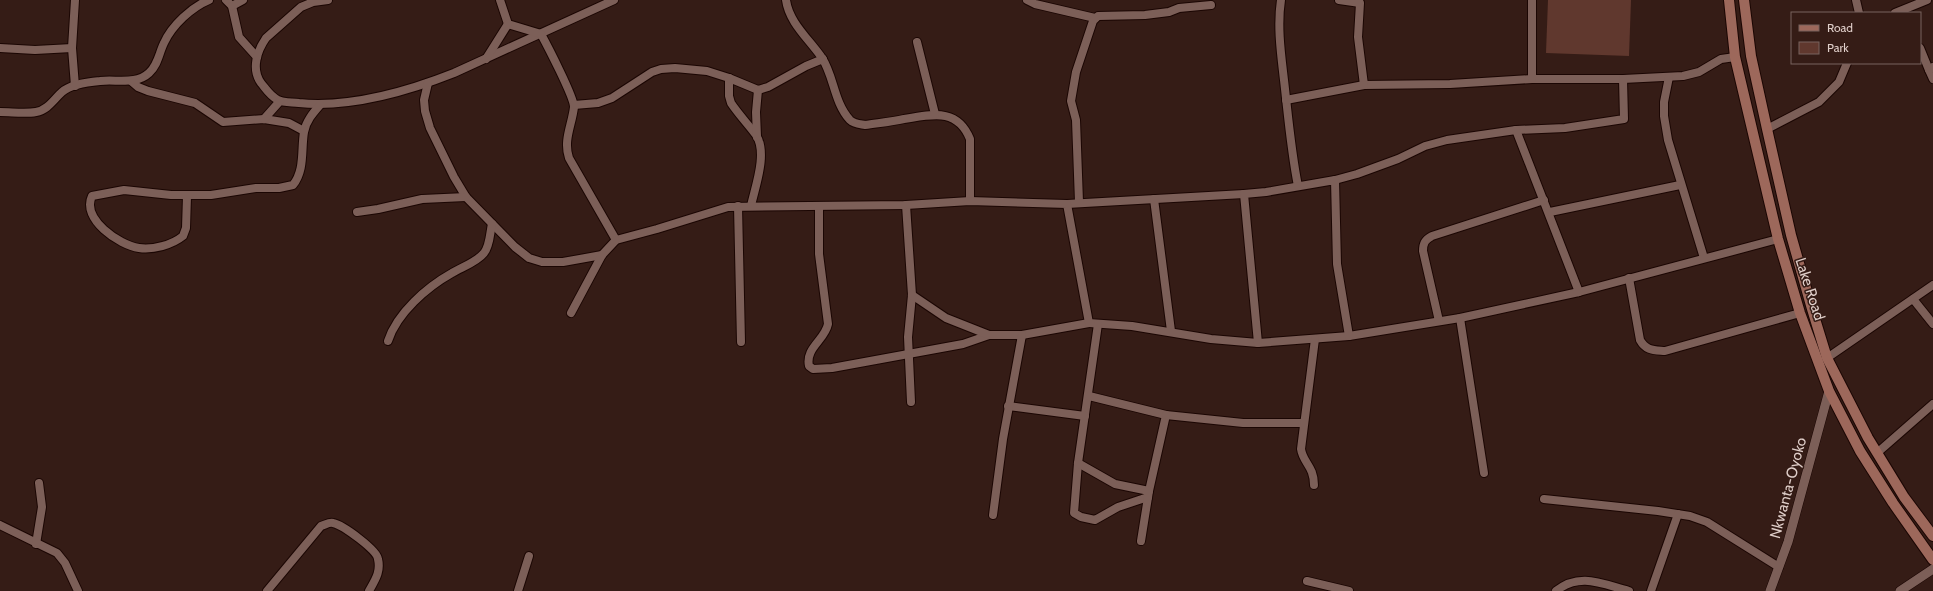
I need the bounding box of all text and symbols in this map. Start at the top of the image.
legend [1791,12,1921,64]
text: Road [1827,20,1853,35]
text: Park [1827,40,1849,55]
street label: Lake Road [1791,255,1829,323]
street label: Nkwanta-Oyoko [1766,435,1810,541]

